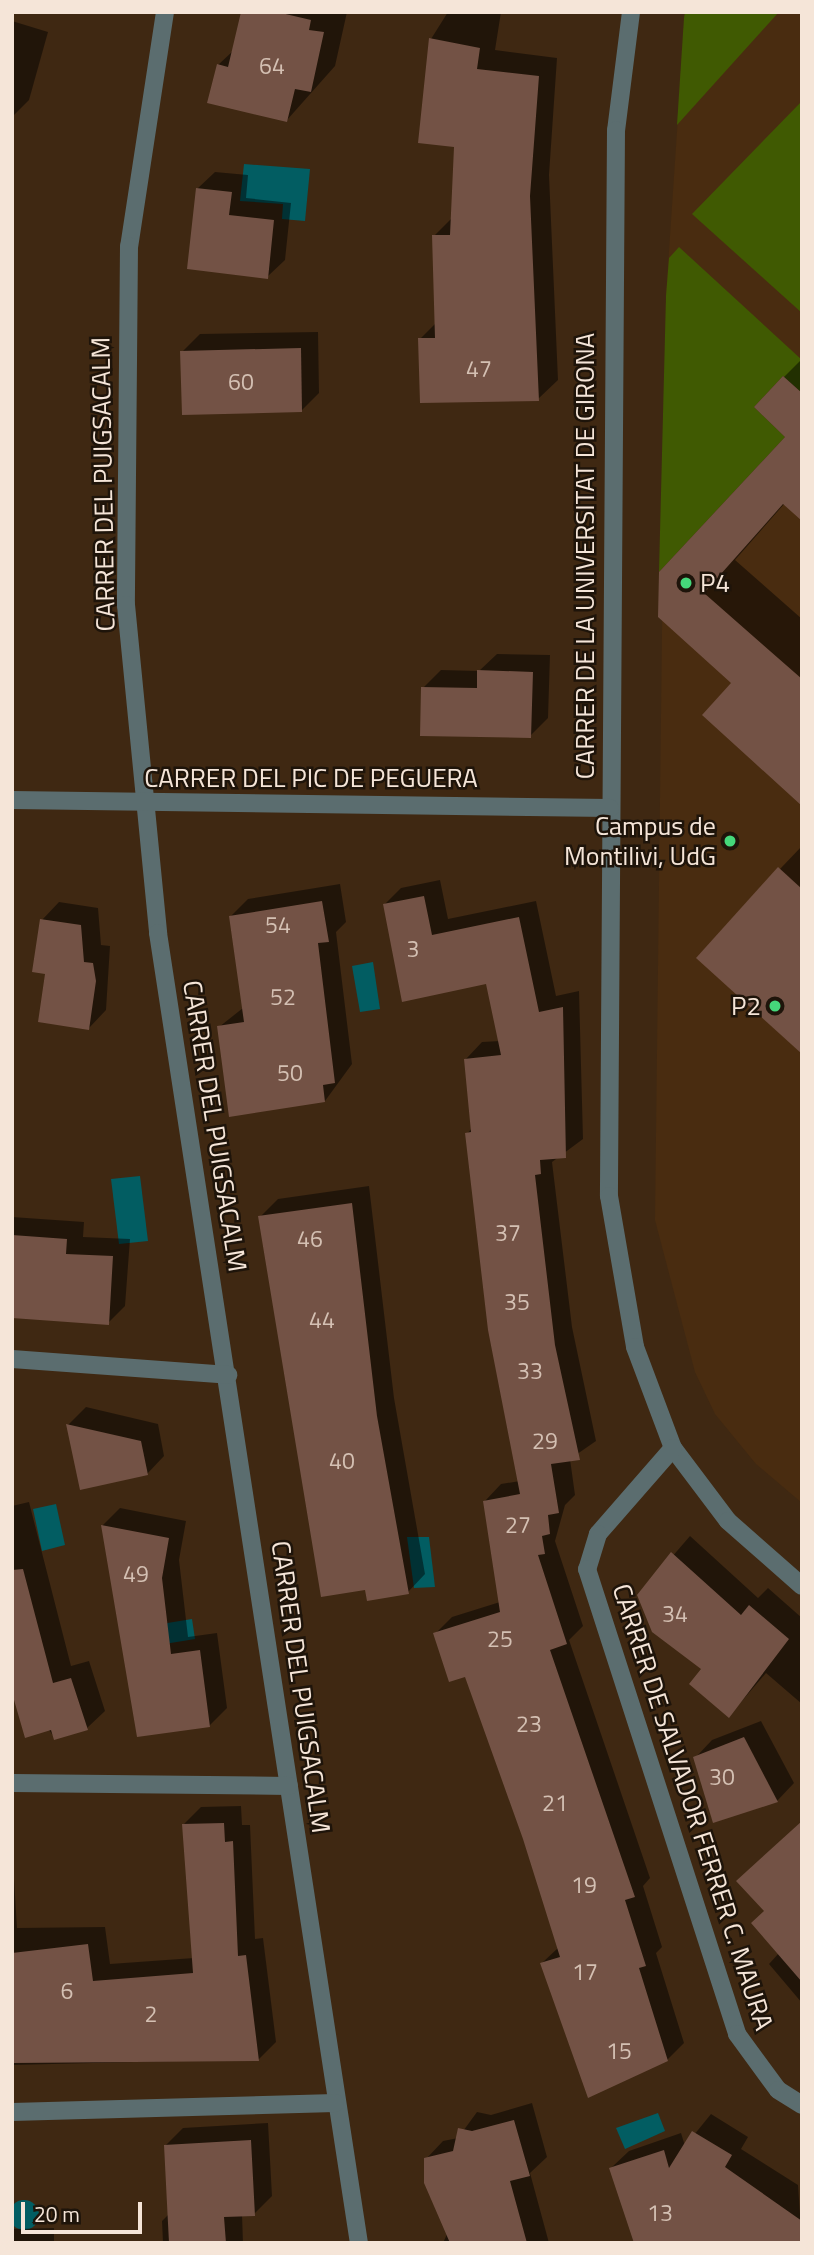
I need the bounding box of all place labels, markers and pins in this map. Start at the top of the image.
place label: P4 [700,567,730,599]
marker: P4 [678,575,694,591]
place label: Campus de Montilivi, UdG [564,810,716,872]
marker: Campus de Montilivi, UdG [722,833,738,849]
place label: P2 [731,990,761,1022]
marker: P2 [767,998,783,1014]

